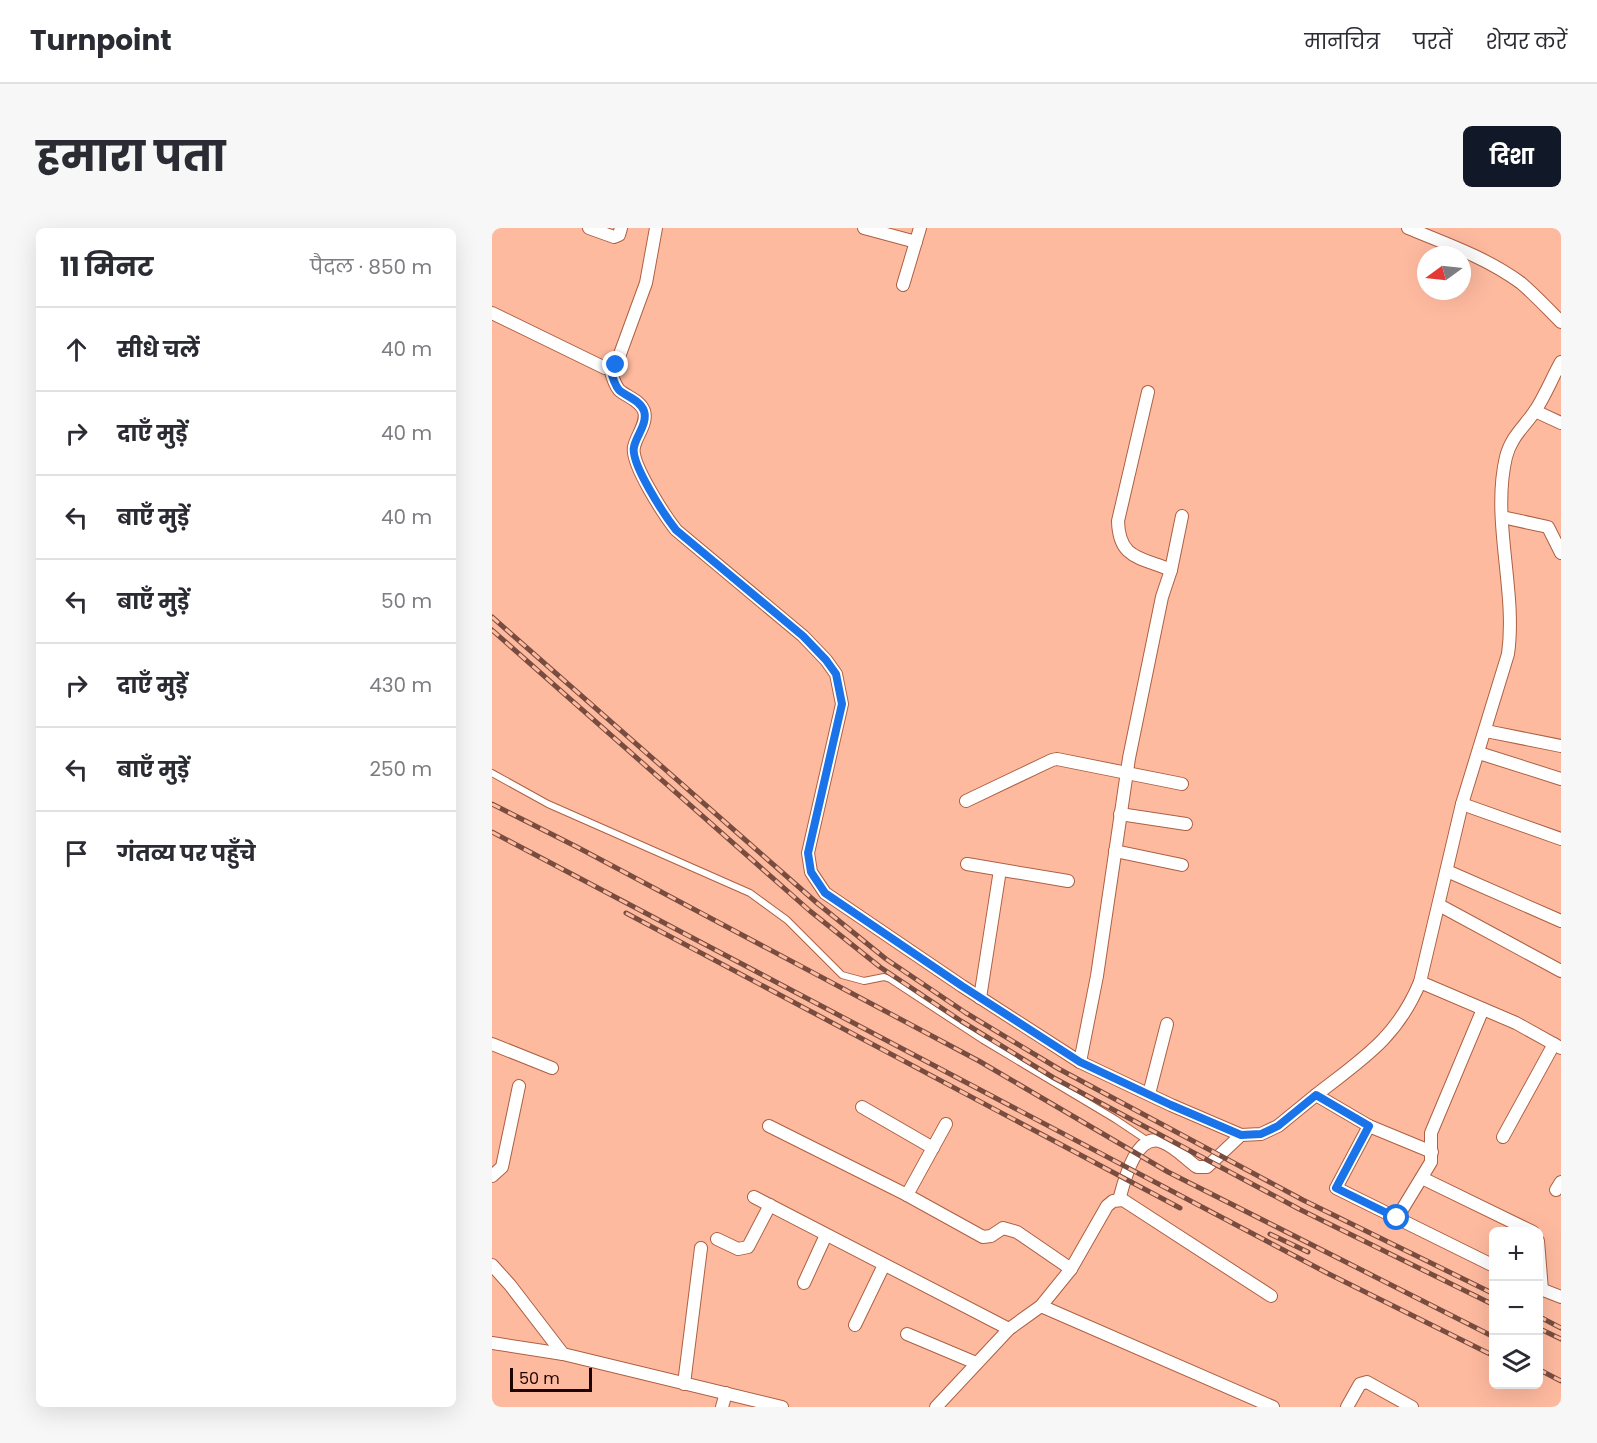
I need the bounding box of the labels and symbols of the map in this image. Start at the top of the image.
north arrow [1417,246,1471,300]
route end [602,351,628,377]
route start [1383,1204,1409,1230]
scale bar [510,1365,592,1392]

